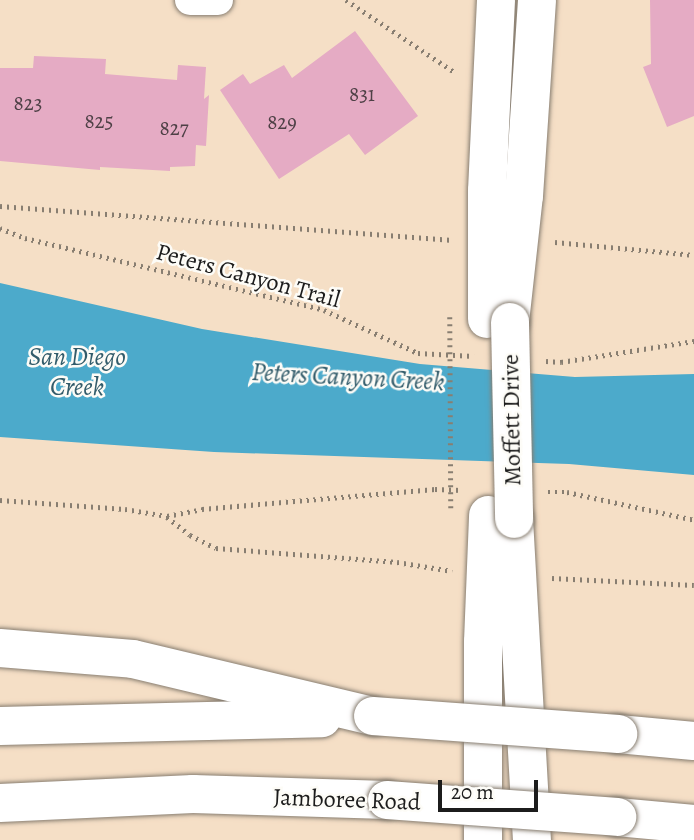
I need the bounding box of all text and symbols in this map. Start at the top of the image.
house number: 831 [349,81,375,107]
house number: 823 [14,90,42,116]
house number: 825 [84,108,114,134]
house number: 829 [267,109,297,135]
house number: 827 [160,115,188,141]
street label: Peters Canyon Trail [153,238,343,314]
water label: San Diego Creek [28,341,126,402]
street label: Moffett Drive [496,354,528,486]
water label: Peters Canyon Creek [251,356,445,398]
scale bar [442,766,542,810]
text: 20 m [451,778,494,806]
street label: Jamboree Road [273,783,421,817]

